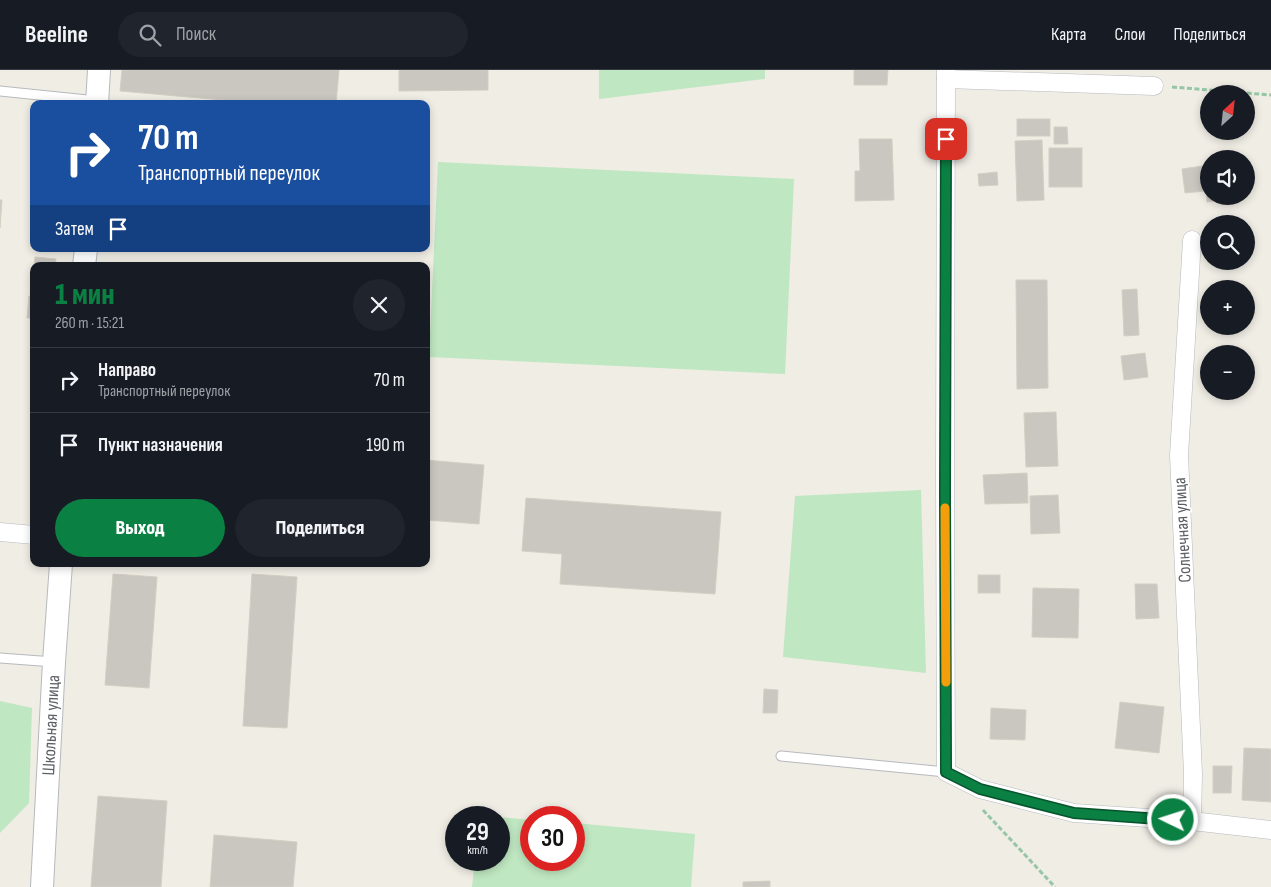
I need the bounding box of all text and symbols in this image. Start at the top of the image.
search box [118,12,468,57]
text: Beeline [25,20,88,49]
icon: search [136,21,164,49]
text: Поиск [176,23,216,46]
text: Карта [1051,24,1087,45]
text: Слои [1115,24,1146,45]
text: Поделиться [1174,24,1246,45]
north arrow [1200,85,1255,140]
map controls [1200,85,1255,400]
text: 70 m [138,117,198,160]
pin [925,118,967,160]
icon: right [55,120,120,185]
icon: arrive [932,125,960,153]
button: sound [1200,150,1255,205]
text: Транспортный переулок [138,160,320,187]
icon: arrive [104,215,132,243]
button: search [1200,215,1255,270]
text: Затем [55,218,94,241]
text: 1 мин [55,277,115,313]
button: close [353,279,405,331]
button: + [1200,280,1255,335]
text: 260 m · 15:21 [55,314,124,333]
button: − [1200,345,1255,400]
text: Направо [98,359,156,382]
icon: right [55,366,83,394]
text: 70 m [374,369,405,392]
text: Транспортный переулок [98,382,230,401]
icon: arrive [55,431,83,459]
text: Пункт назначения [98,434,223,457]
text: 190 m [366,434,405,457]
street label: Солнечная улица [1169,477,1196,583]
button: Выход [55,499,225,557]
button: Поделиться [235,499,405,557]
street label: Школьная улица [38,674,64,776]
position arrow [1146,793,1198,845]
speed limit sign: 30 [520,806,585,871]
text: 29 [466,817,489,848]
text: km/h [467,843,488,858]

